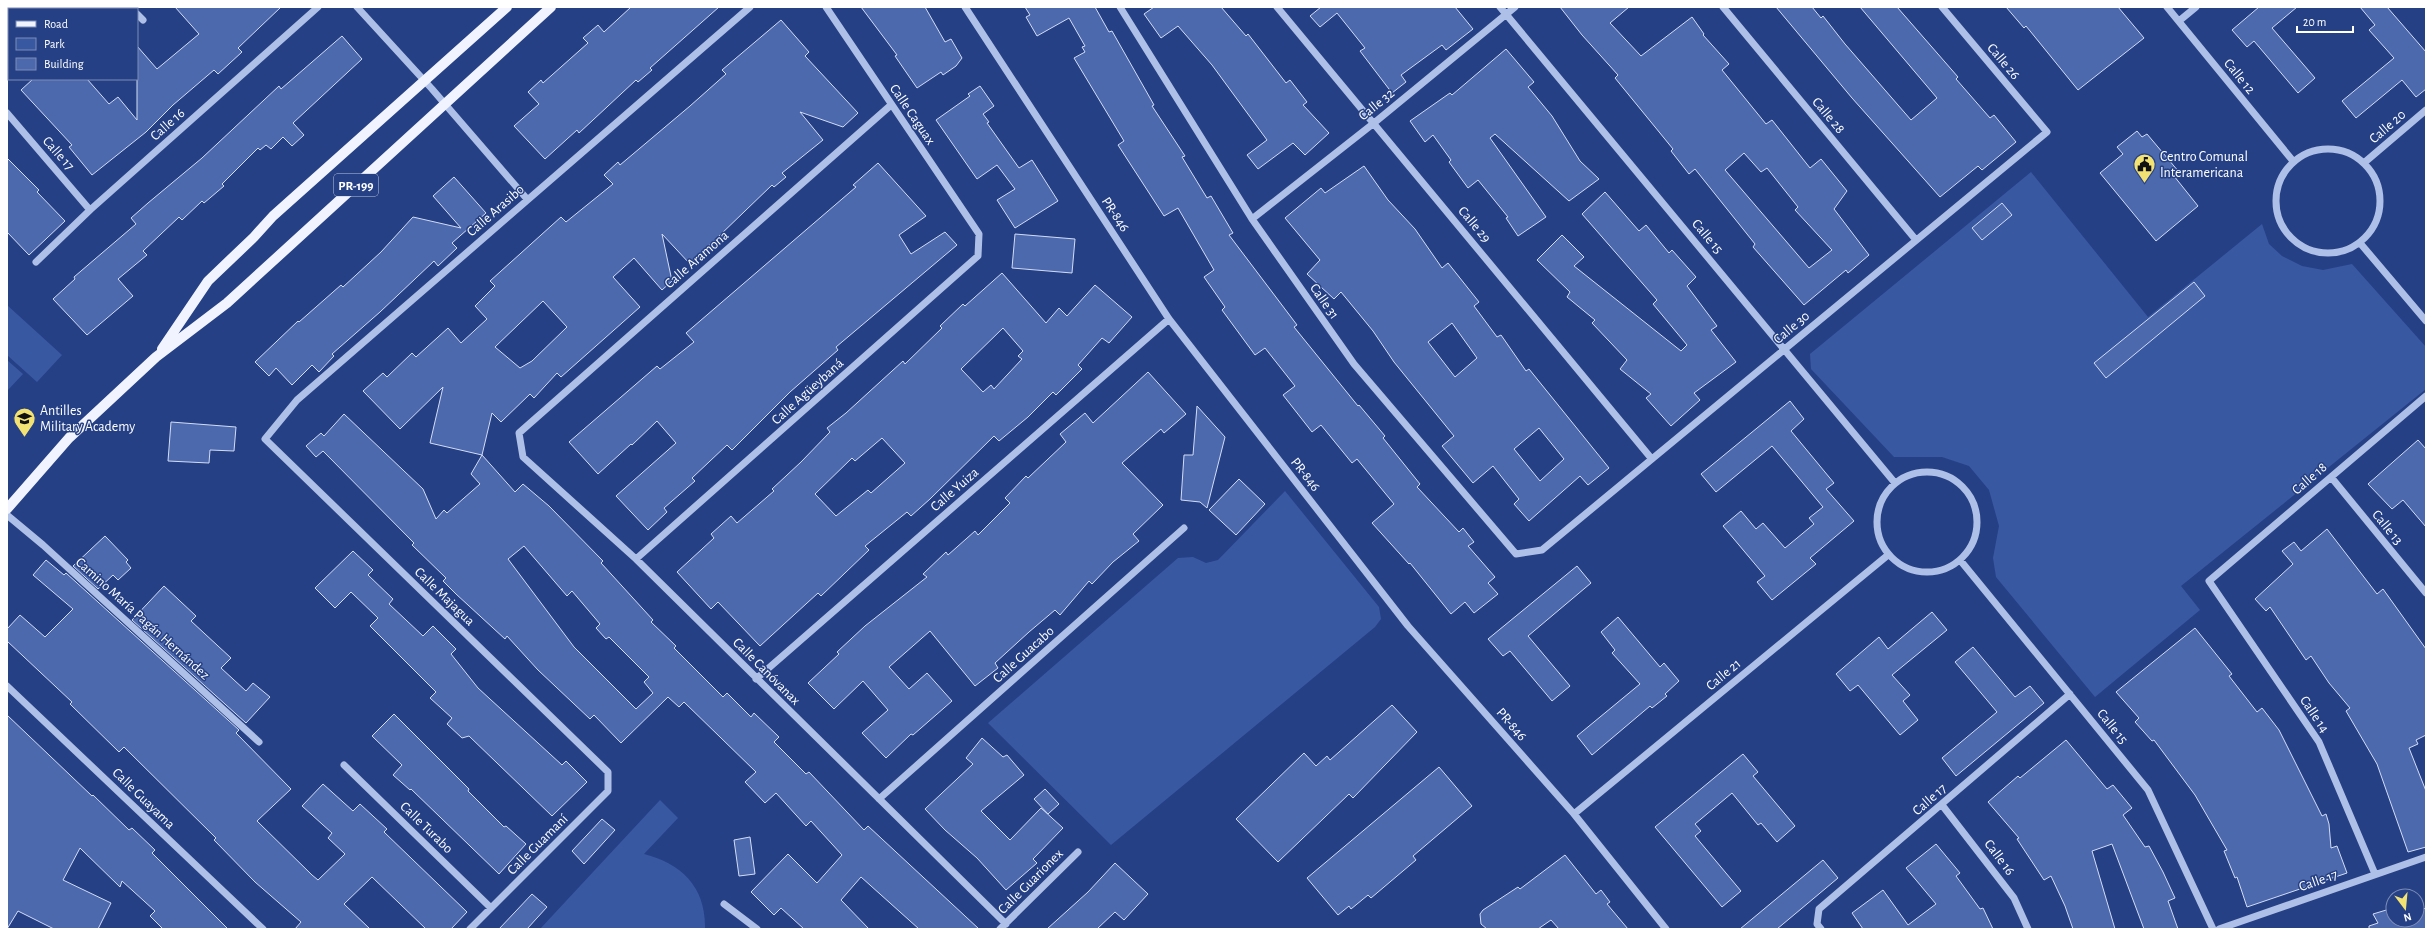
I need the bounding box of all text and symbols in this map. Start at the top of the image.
legend [8,8,138,80]
scale bar [2297,8,2353,34]
text: 20 m [2303,16,2326,28]
text: Road [44,18,68,30]
text: Park [44,38,65,50]
street label: Calle 26 [1984,41,2022,82]
street label: Calle 12 [2221,56,2257,97]
text: Building [44,58,84,70]
street label: Calle Caguax [887,82,937,147]
street label: Calle 32 [1356,86,1397,123]
street label: Calle 28 [1809,95,1847,136]
street label: Calle 16 [148,106,188,144]
street label: Calle 20 [2367,107,2409,146]
street label: Calle 17 [40,134,77,173]
place label: Centro Comunal Interamericana [2160,150,2248,180]
public building icon: Centro Comunal Interamericana [2132,151,2158,184]
road number: PR-199 [334,174,378,196]
street label: Calle Arasibo [464,182,527,239]
street label: PR-846 [1099,195,1131,234]
street label: Calle 29 [1455,204,1493,245]
street label: Calle 15 [1689,217,1726,257]
street label: Calle Aramona [662,228,732,291]
street label: Calle 31 [1307,281,1341,322]
street label: Calle 30 [1771,309,1812,347]
street label: Calle Agüeybaná [769,356,847,427]
place label: Antilles Military Academy [40,404,135,434]
school or university icon: Antilles Military Academy [12,405,38,438]
street label: PR-846 [1288,455,1323,494]
street label: Calle 18 [2290,460,2330,497]
street label: Calle Yuiza [928,465,982,514]
street label: Calle 13 [2369,508,2405,548]
street label: Camino María Pagán Hernández [73,555,212,683]
street label: Calle Majagua [412,565,477,629]
street label: Calle Guacabo [990,624,1057,686]
street label: Calle Canóvanax [730,635,803,708]
street label: Calle 21 [1704,656,1744,693]
street label: Calle 14 [2297,694,2332,736]
street label: PR-846 [1493,706,1529,744]
street label: Calle 15 [2094,707,2130,747]
street label: Calle Guayama [109,766,178,832]
street label: Calle 17 [1910,781,1949,818]
street label: Calle Turabo [397,799,455,856]
street label: Calle Guamaní [505,811,571,878]
street label: Calle 16 [1981,837,2017,878]
street label: Calle Guarionex [996,847,1066,917]
street label: Calle 17 [2297,868,2340,894]
north arrow [2385,888,2425,928]
text: N [2402,911,2413,923]

